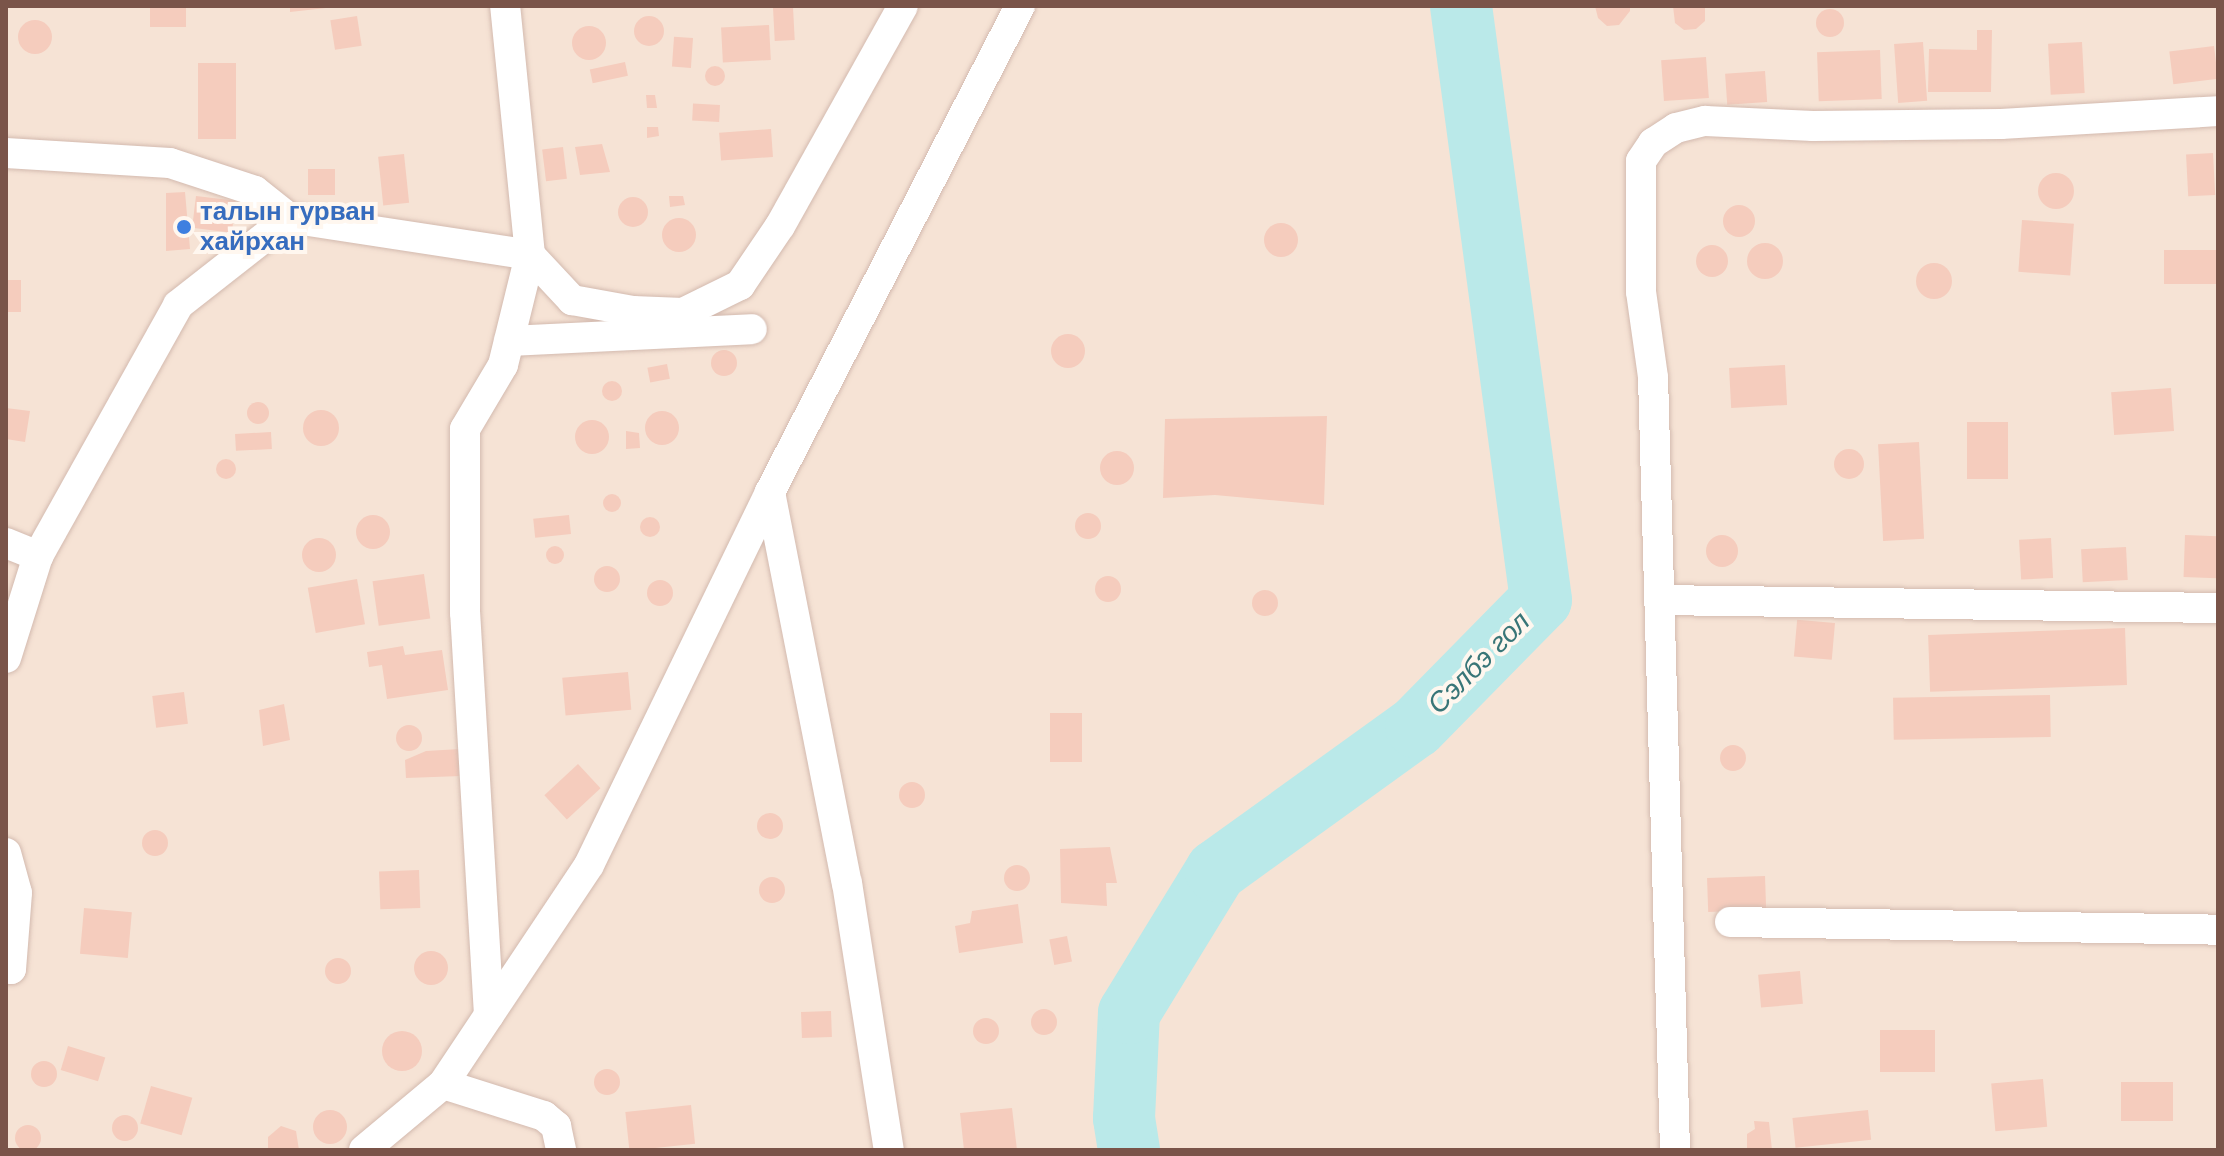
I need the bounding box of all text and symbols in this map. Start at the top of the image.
place label: талын гурван хайрхан [200,196,375,258]
marker: талын гурван хайрхан [175,218,193,236]
water label: Сэлбэ гол [1421,605,1537,721]

